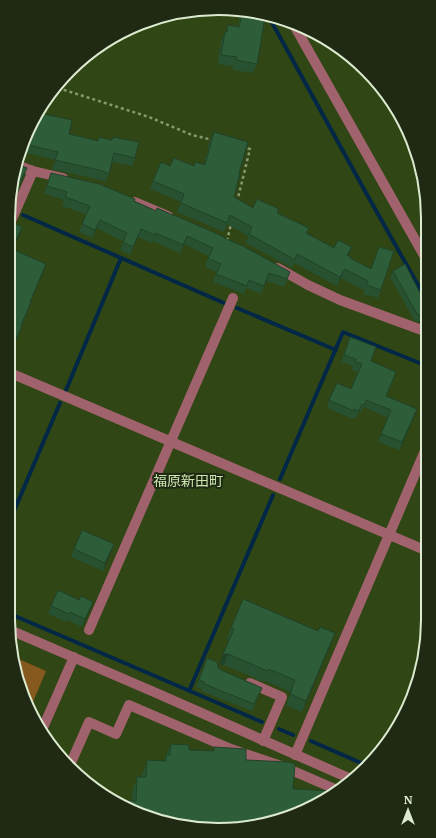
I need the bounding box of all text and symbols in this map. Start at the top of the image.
district label: 福原新田町 [153,472,223,490]
north arrow [388,790,428,830]
text: N [404,793,413,807]

